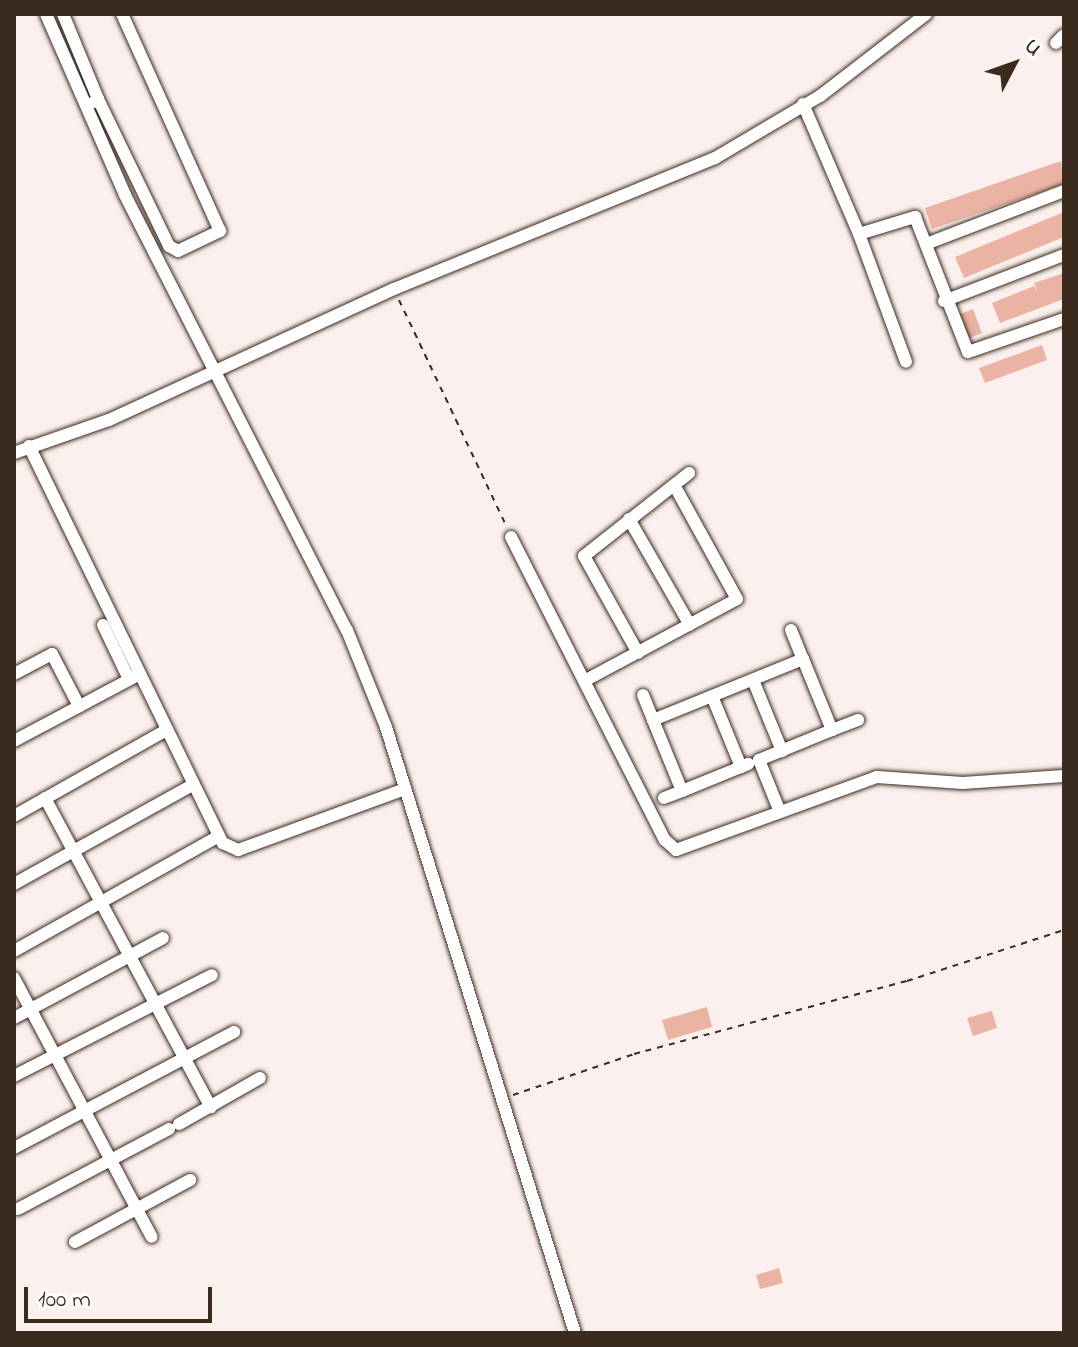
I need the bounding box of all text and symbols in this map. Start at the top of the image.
north arrow [974,24,1054,104]
text: U [1015,33,1049,64]
scale bar [28,1271,216,1321]
text: 100 m [38,1283,91,1318]

